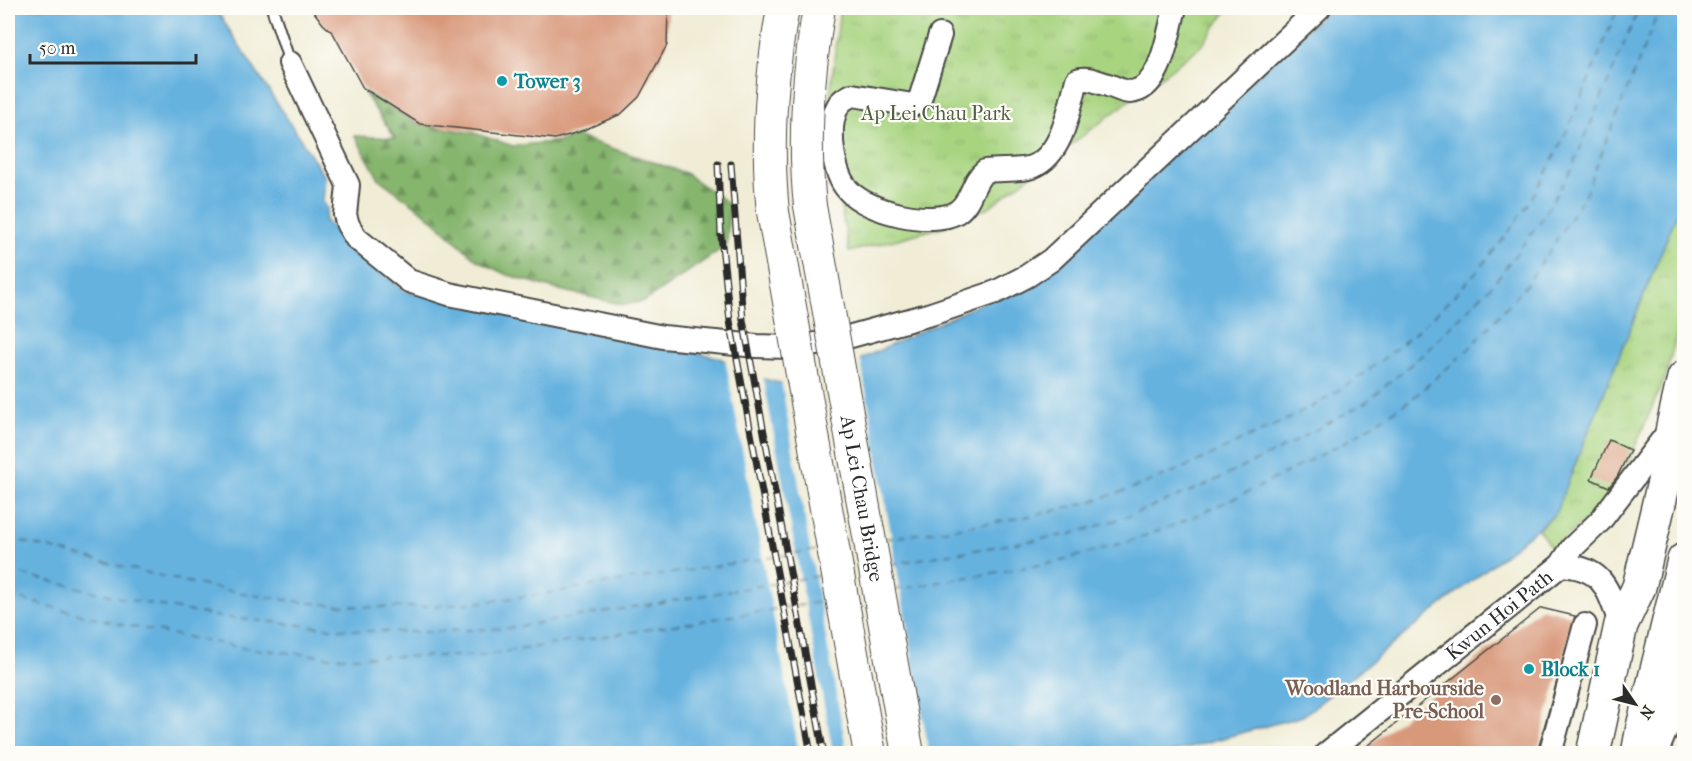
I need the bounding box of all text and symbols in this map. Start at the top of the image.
scale bar [30,27,196,65]
text: 50 m [39,38,76,59]
place label: Tower 3 [513,70,581,93]
marker: Tower 3 [495,74,509,88]
park label: Ap Lei Chau Park [860,102,1011,125]
street label: Ap Lei Chau Bridge [836,412,889,584]
street label: Kwun Hoi Path [1441,564,1558,665]
place label: Block 1 [1541,658,1600,681]
marker: Block 1 [1522,662,1536,676]
north arrow [1605,674,1665,734]
place label: Woodland Harbourside Pre-School [1284,677,1484,723]
marker: Woodland Harbourside Pre-School [1489,693,1503,707]
text: N [1635,702,1658,723]

